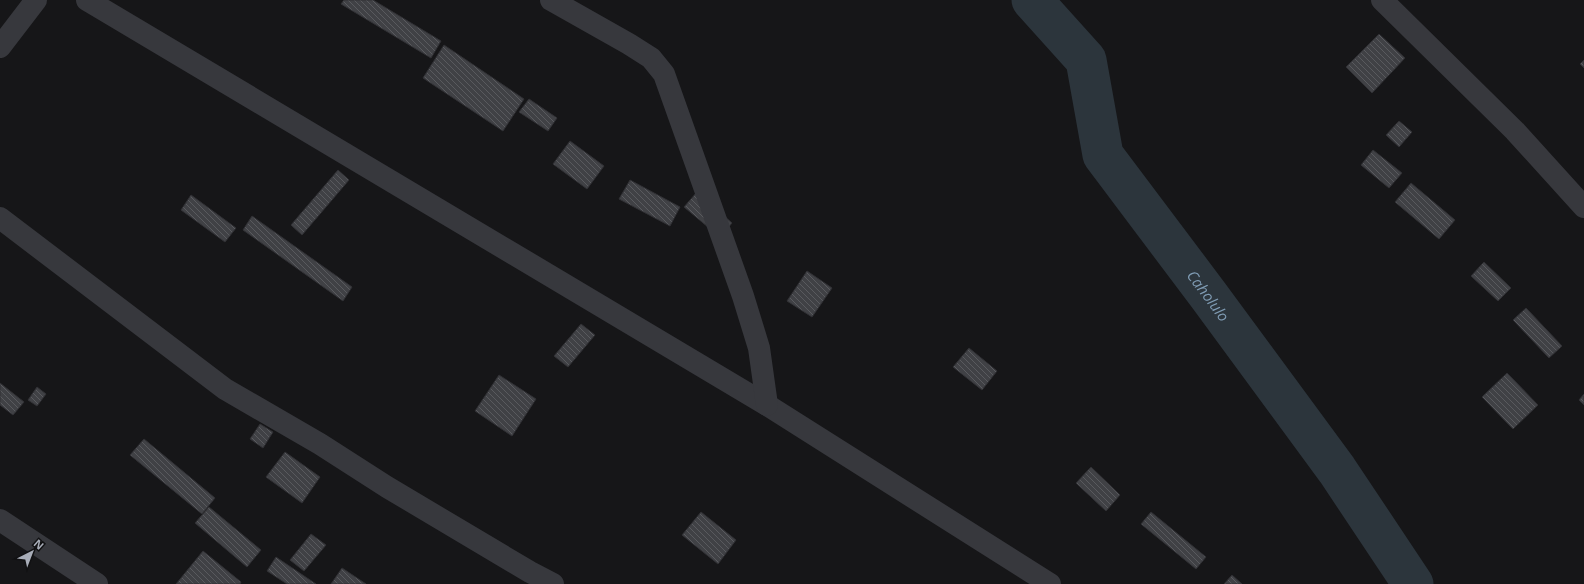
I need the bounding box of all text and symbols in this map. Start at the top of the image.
water label: Caholulo [1183,266,1234,325]
north arrow [12,532,52,572]
text: N [31,536,47,553]

